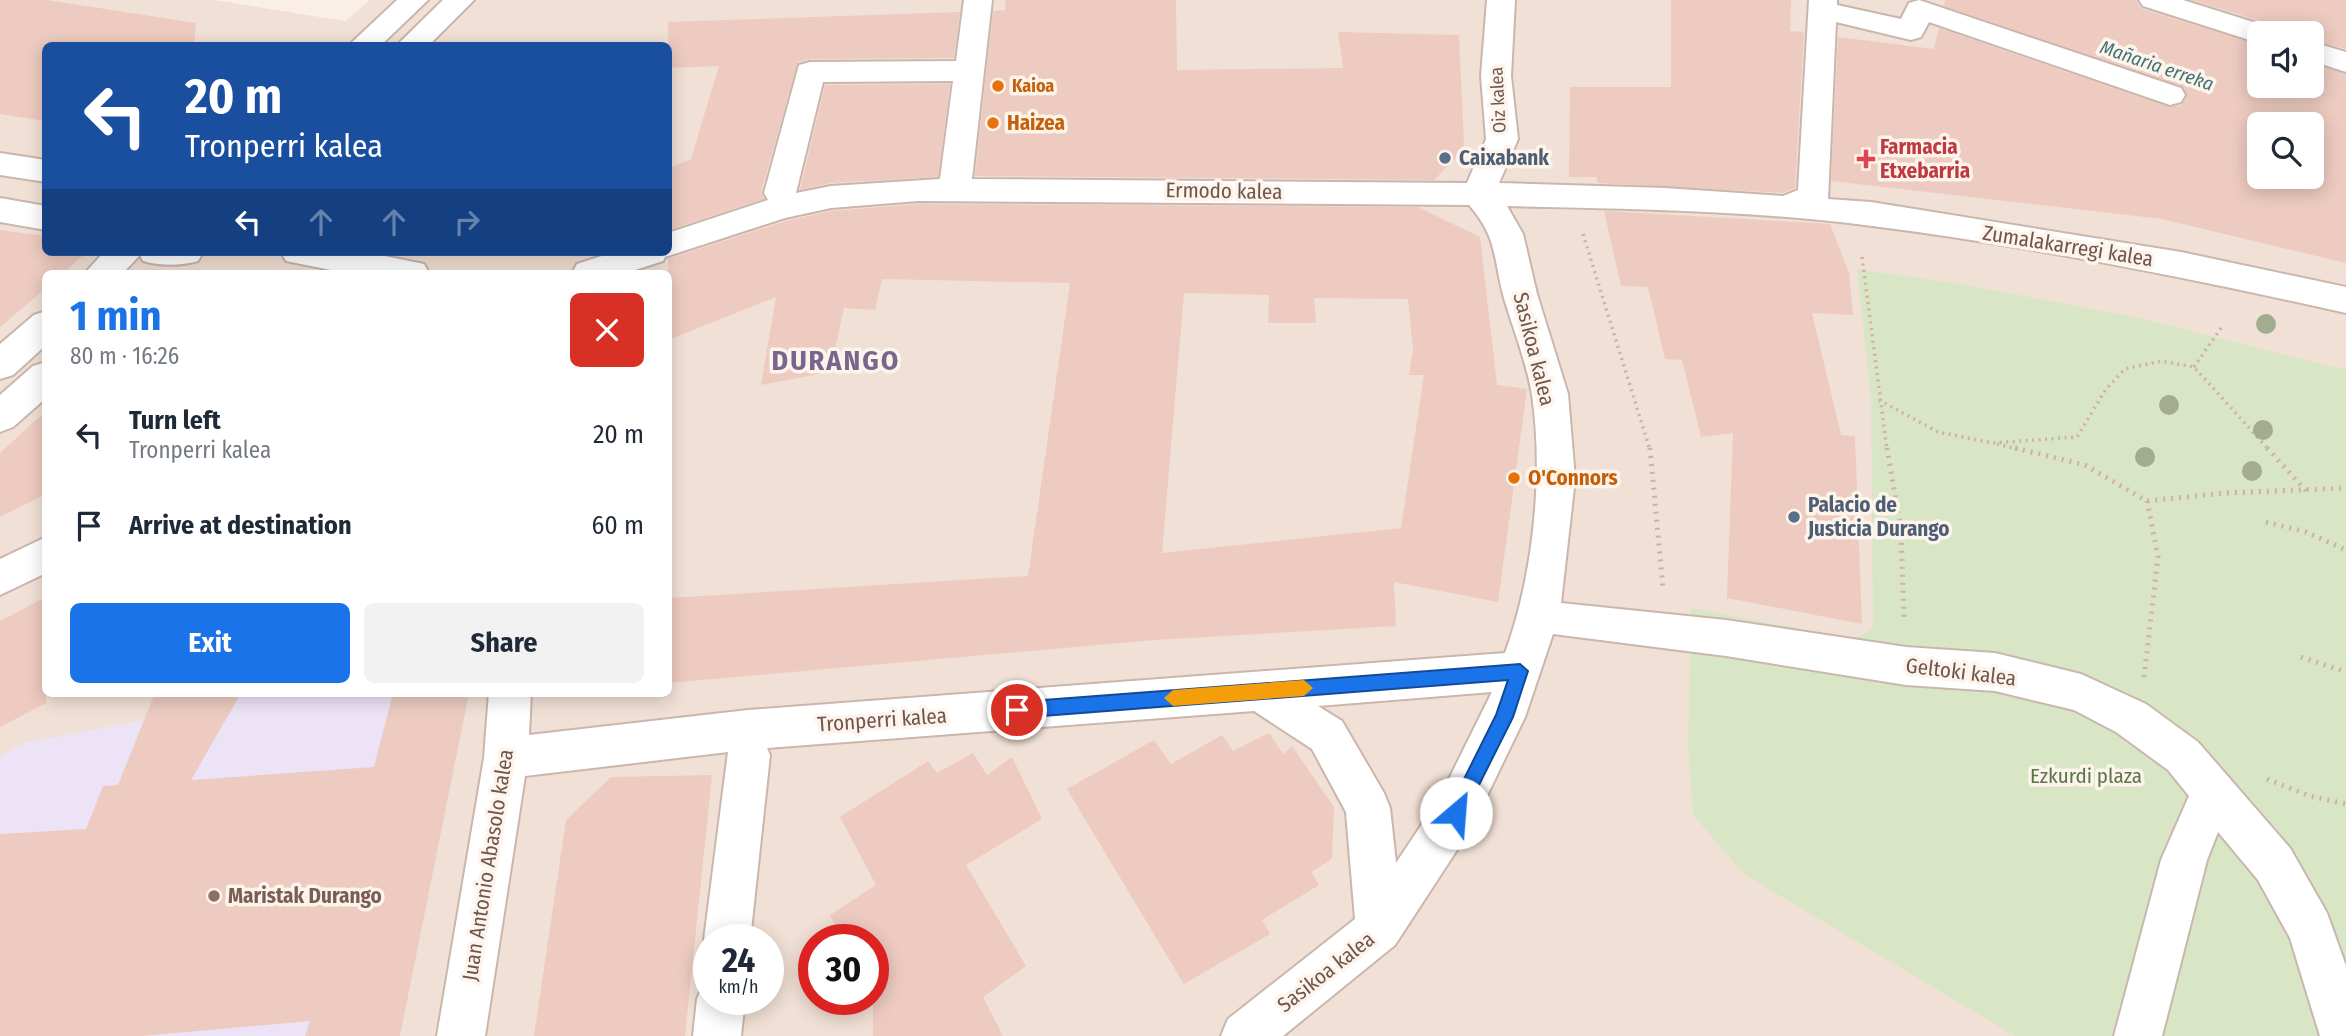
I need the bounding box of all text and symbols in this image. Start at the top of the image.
map controls [2247,21,2324,189]
button: sound [2247,21,2324,98]
water label: Mañaria erreka [2097,35,2217,96]
street label: Oiz kalea [1485,66,1511,134]
text: 20 m [185,67,282,126]
icon: left [70,70,161,161]
place label: Kaioa [1012,75,1054,97]
marker: Kaioa [990,78,1006,94]
place label: Haizea [1007,110,1065,136]
button: search [2247,112,2324,189]
marker: Haizea [985,115,1001,131]
text: Tronperri kalea [185,127,383,165]
place label: Farmacia Etxebarria [1880,134,1970,184]
place label: Caixabank [1459,145,1549,171]
marker: Caixabank [1437,150,1453,166]
marker: Farmacia Etxebarria [1858,151,1874,167]
street label: Ermodo kalea [1165,177,1283,205]
icon: left [229,203,267,241]
icon: ahead [302,203,340,241]
icon: ahead [375,203,413,241]
icon: right [448,203,486,241]
street label: Zumalakarregi kalea [1981,220,2155,272]
street label: Sasikoa kalea [1507,290,1561,408]
text: 1 min [70,291,161,341]
button: close [570,293,644,367]
text: 80 m · 16:26 [70,342,179,370]
district label: DURANGO [772,344,900,377]
text: Turn left [129,405,221,436]
icon: left [70,416,108,454]
text: 20 m [593,419,644,450]
text: Tronperri kalea [129,436,271,464]
place label: O'Connors [1528,465,1618,491]
marker: O'Connors [1506,470,1522,486]
place label: Palacio de Justicia Durango [1807,492,1950,542]
icon: arrive [70,507,108,545]
marker: Palacio de Justicia Durango [1786,509,1802,525]
text: Arrive at destination [129,510,352,541]
text: 60 m [591,510,644,541]
button: Exit [70,603,350,683]
button: Share [364,603,644,683]
street label: Geltoki kalea [1904,652,2018,692]
pin [987,680,1047,740]
icon: arrive [998,691,1036,729]
street label: Tronperri kalea [816,703,948,737]
street label: Juan Antonio Abasolo kalea [457,747,519,983]
park label: Ezkurdi plaza [2030,763,2142,789]
position arrow [1419,776,1493,850]
place label: Maristak Durango [228,883,382,909]
marker: Maristak Durango [206,888,222,904]
speed limit sign: 30 [798,924,889,1015]
street label: Sasikoa kalea [1272,926,1380,1018]
text: 24 [722,939,755,981]
text: km/h [718,976,759,998]

